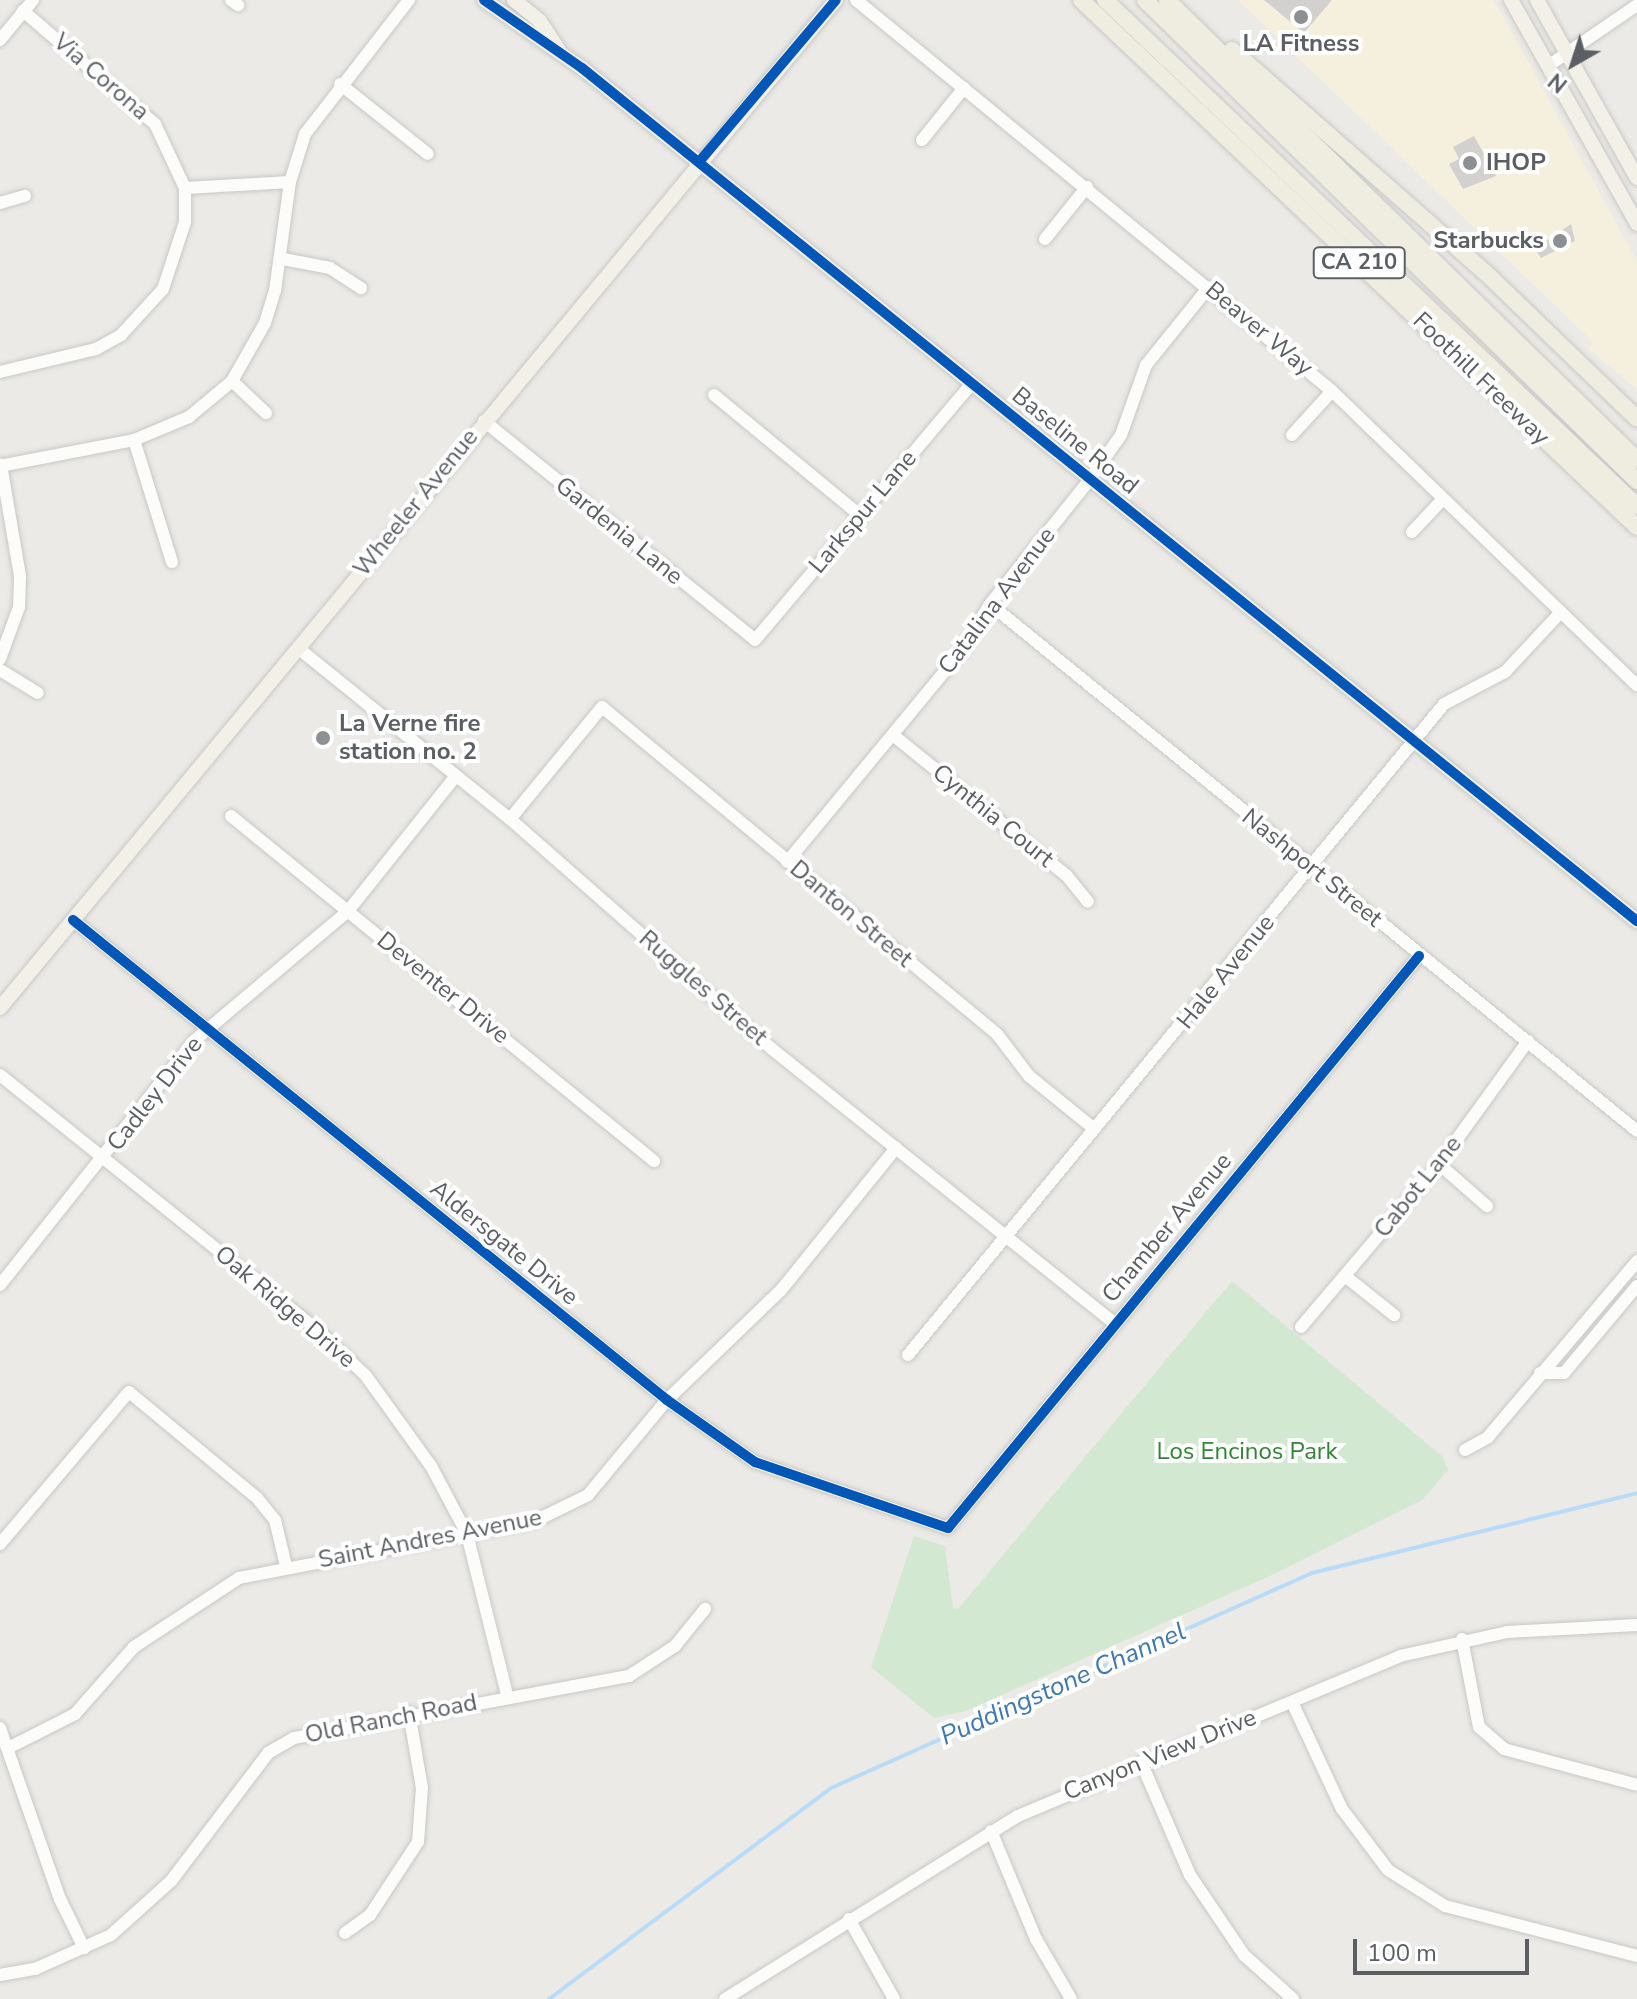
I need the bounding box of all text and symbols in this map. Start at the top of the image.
marker: LA Fitness [1292,8,1310,26]
north arrow [1533,24,1613,104]
street label: Via Corona [47,27,155,127]
place label: LA Fitness [1243,30,1359,58]
text: N [1542,66,1574,99]
place label: IHOP [1486,149,1546,177]
marker: IHOP [1461,154,1479,172]
place label: Starbucks [1433,227,1544,255]
marker: Starbucks [1551,232,1569,250]
road number: CA 210 [1311,245,1407,281]
street label: Beaver Way [1199,276,1319,382]
street label: Foothill Freeway [1407,307,1555,451]
street label: Baseline Road [1006,381,1144,501]
street label: Wheeler Avenue [348,423,484,583]
street label: Larkspur Lane [803,445,923,579]
street label: Gardenia Lane [549,471,689,591]
street label: Catalina Avenue [932,522,1062,680]
place label: La Verne fire station no. 2 [339,710,481,766]
marker: La Verne fire station no. 2 [314,729,332,747]
street label: Cynthia Court [926,758,1060,874]
street label: Nashport Street [1236,803,1388,933]
street label: Danton Street [784,854,918,974]
street label: Hale Avenue [1171,909,1281,1035]
street label: Ruggles Street [633,924,773,1052]
street label: Deventer Drive [371,926,515,1050]
street label: Cadley Drive [101,1031,209,1157]
street label: Cabot Lane [1368,1130,1468,1244]
street label: Chamber Avenue [1096,1147,1238,1309]
street label: Aldersgate Drive [424,1174,584,1312]
street label: Oak Ridge Drive [209,1240,361,1374]
park label: Los Encinos Park [1157,1438,1337,1466]
street label: Saint Andres Avenue [316,1503,544,1575]
water label: Puddingstone Channel [935,1616,1191,1752]
street label: Old Ranch Road [303,1688,479,1750]
street label: Canyon View Drive [1059,1703,1261,1807]
scale bar [1357,1923,1533,1973]
text: 100 m [1367,1937,1437,1969]

